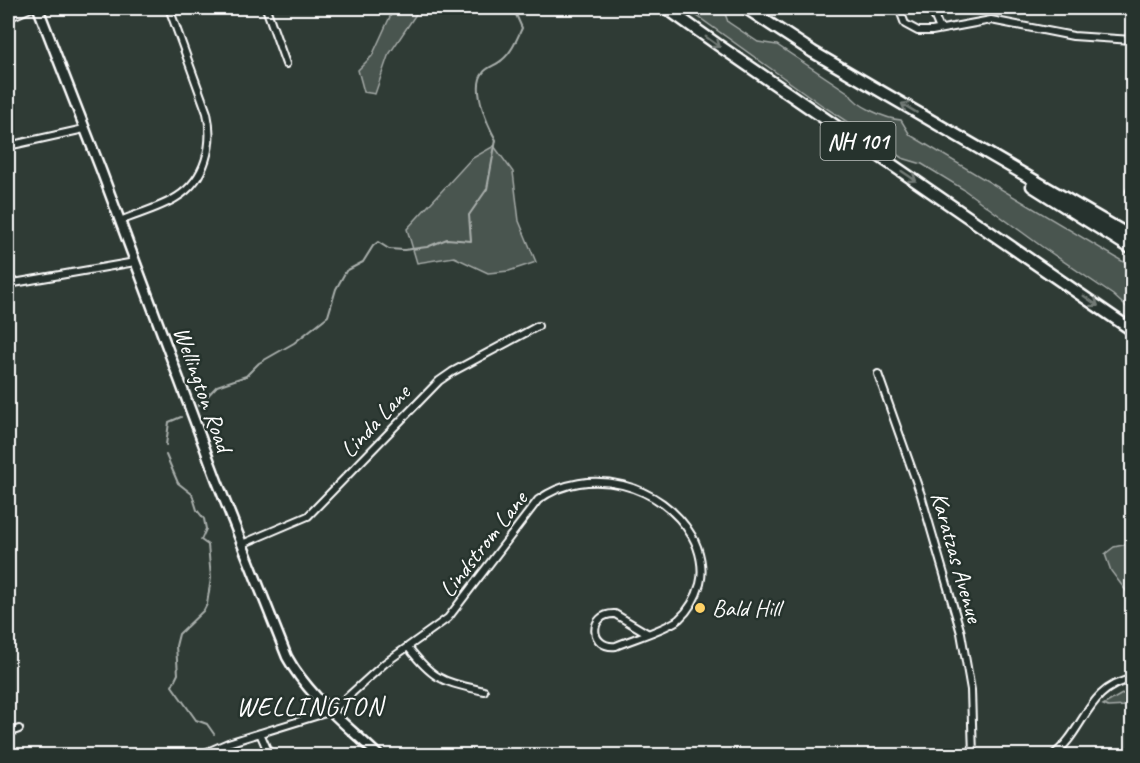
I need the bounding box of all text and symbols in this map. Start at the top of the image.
one-way arrow [705,36,721,48]
one-way arrow [901,102,918,114]
road number: NH 101 [820,122,896,160]
one-way arrow [900,170,917,182]
one-way arrow [1083,295,1099,307]
street label: Wellington Road [167,322,241,459]
street label: Linda Lane [334,377,418,464]
street label: Lindstrom Lane [432,483,535,603]
street label: Karatzas Avenue [924,488,991,628]
place label: Bald Hill [712,593,784,623]
marker: Bald Hill [693,601,707,615]
district label: WELLINGTON [236,690,387,723]

